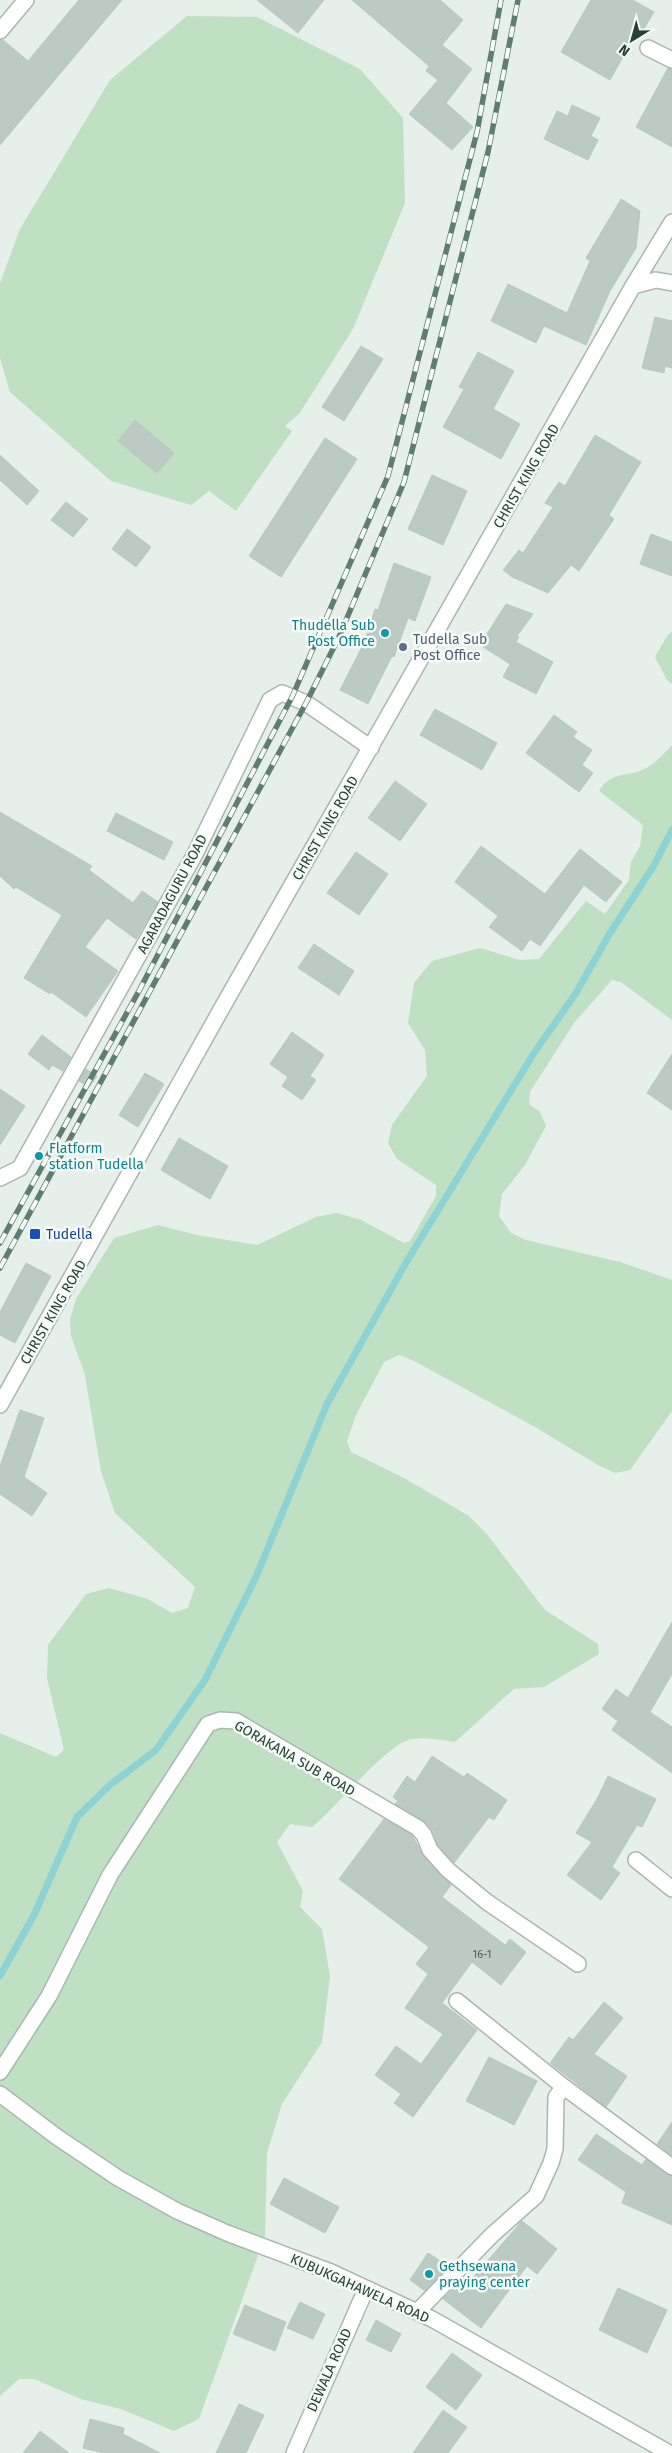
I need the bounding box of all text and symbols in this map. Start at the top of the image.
north arrow [607,15,657,65]
text: N [616,40,633,60]
street label: CHRIST KING ROAD [490,421,563,531]
place label: Thudella Sub Post Office [292,617,375,650]
marker: Thudella Sub Post Office [379,627,391,639]
place label: Tudella Sub Post Office [413,631,487,664]
marker: Tudella Sub Post Office [397,641,409,653]
street label: CHRIST KING ROAD [289,773,362,883]
street label: AGARADAGURU ROAD [134,832,211,957]
place label: Flatform station Tudella [49,1140,144,1173]
marker: Flatform station Tudella [33,1150,45,1162]
place label: Tudella [46,1226,93,1243]
marker: Tudella [28,1227,42,1241]
street label: CHRIST KING ROAD [17,1257,90,1367]
street label: GORAKANA SUB ROAD [231,1717,358,1800]
house number: 16-1 [472,1948,492,1961]
street label: KUBUKGAHAWELA ROAD [288,2250,432,2327]
place label: Gethsewana praying center [439,2258,530,2291]
marker: Gethsewana praying center [423,2268,435,2280]
street label: DEWALA ROAD [303,2326,355,2415]

